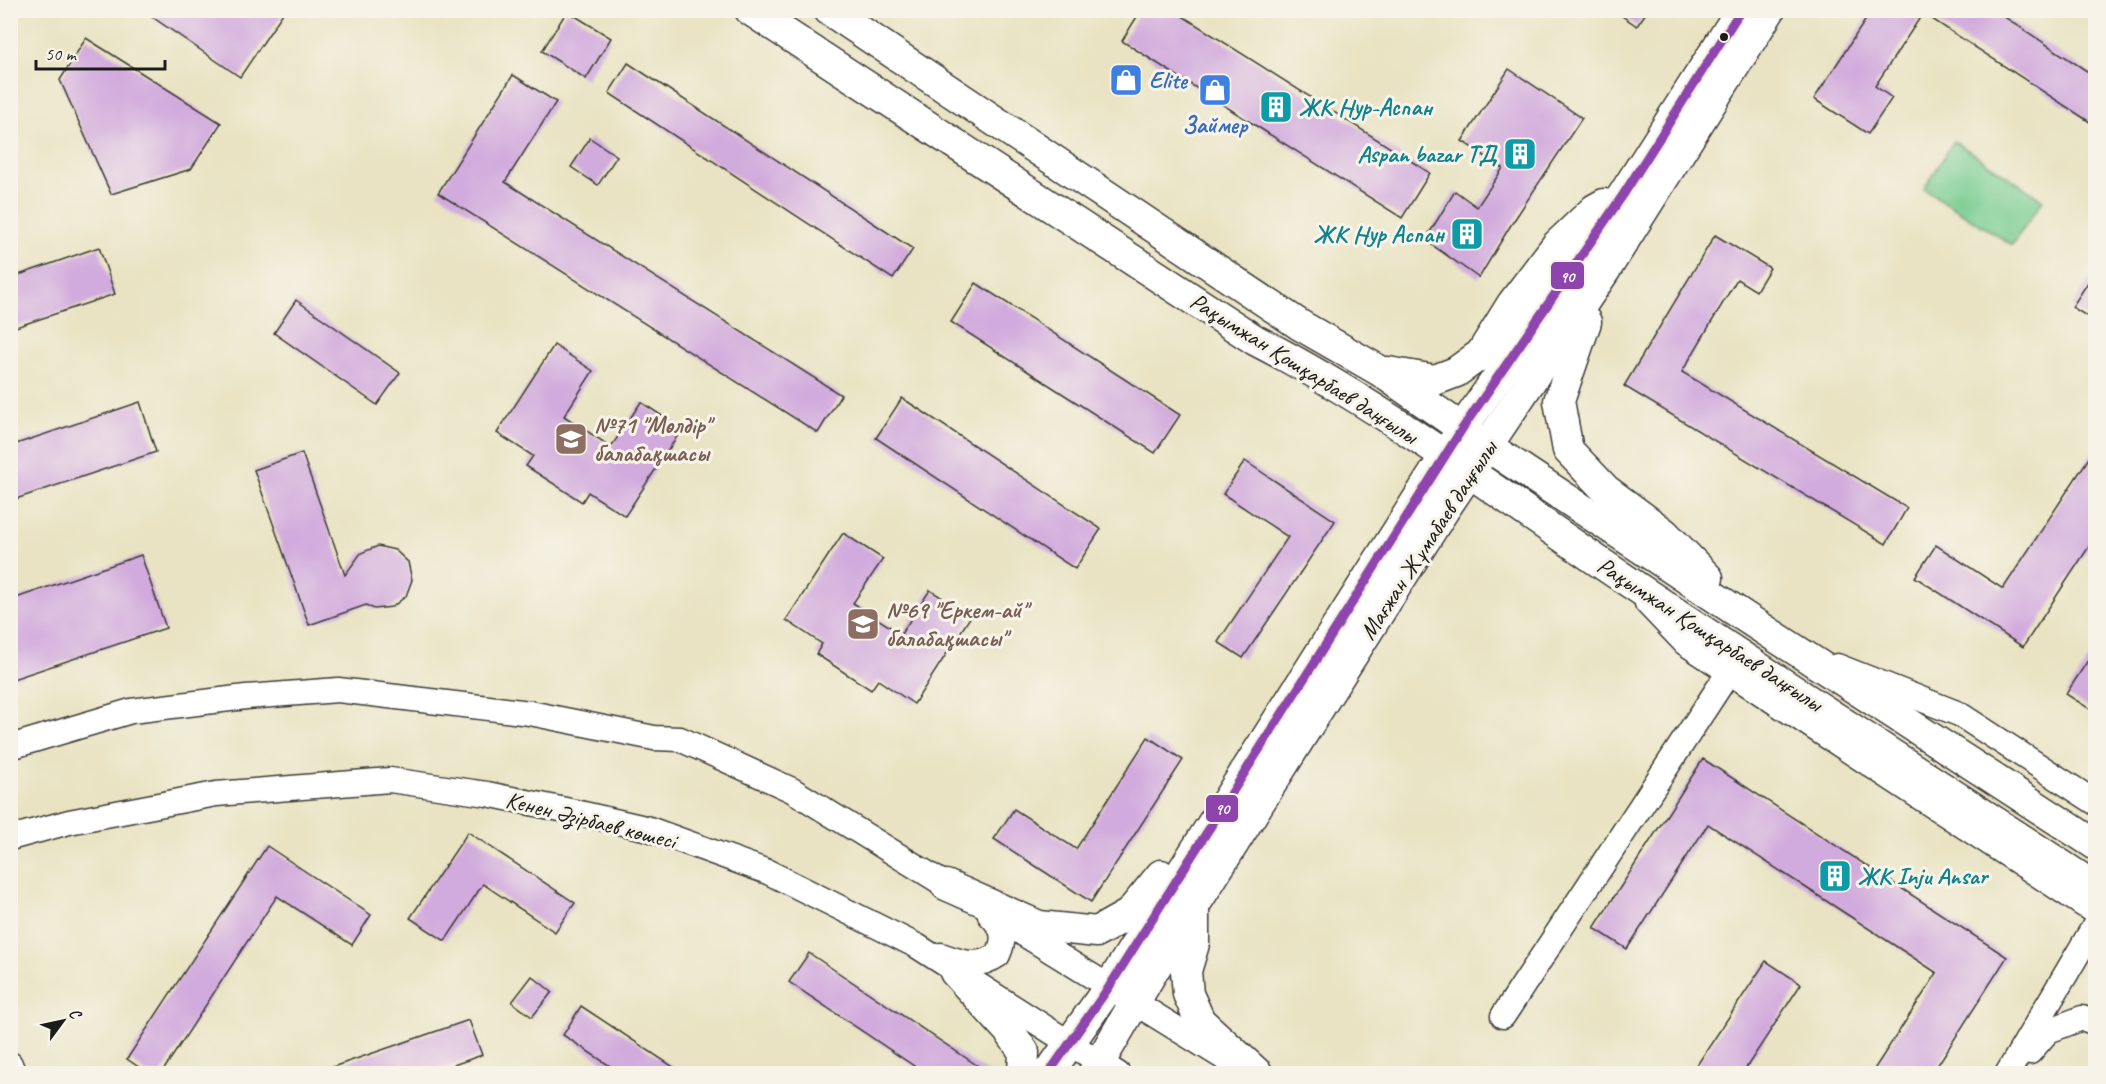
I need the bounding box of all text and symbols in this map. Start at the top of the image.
unlabelled marker [1718,31,1730,43]
scale bar [36,33,165,71]
text: 50 m [45,43,78,65]
shop icon: Elite [1108,62,1144,98]
place label: Elite [1149,65,1189,95]
shop icon: Займер [1197,72,1233,108]
building icon: ЖК Нур-Аспан [1258,89,1294,125]
place label: ЖК Нур-Аспан [1299,92,1434,122]
place label: Займер [1182,110,1250,140]
building icon: Aspan bazar ТД [1502,136,1538,172]
place label: Aspan bazar ТД [1357,139,1498,169]
building icon: ЖК Нур Аспан [1449,216,1485,252]
place label: ЖК Нур Аспан [1314,219,1445,249]
line badge: 90 [1550,261,1585,290]
text: 90 [1560,267,1576,287]
street label: Рақымжан Қошқарбаев даңғылы [1185,286,1425,452]
place label: №71 "Мөлдір" балабақшасы [594,410,716,468]
school or university icon: №71 "Мөлдір" балабақшасы [553,421,589,457]
street label: Мағжан Жұмабаев даңғылы [1352,433,1505,645]
street label: Рақымжан Қошқарбаев даңғылы [1592,550,1830,719]
place label: №69 "Еркем-ай" балабақшасы" [886,595,1032,653]
school or university icon: №69 "Еркем-ай" балабақшасы" [845,606,881,642]
street label: Кенен Әзірбаев көшесі [503,784,681,857]
line badge: 90 [1205,794,1239,823]
text: 90 [1215,799,1231,819]
building icon: ЖК Inju Ansar [1817,858,1853,894]
place label: ЖК Inju Ansar [1858,861,1990,891]
north arrow [33,991,93,1051]
text: С [64,1005,86,1024]

